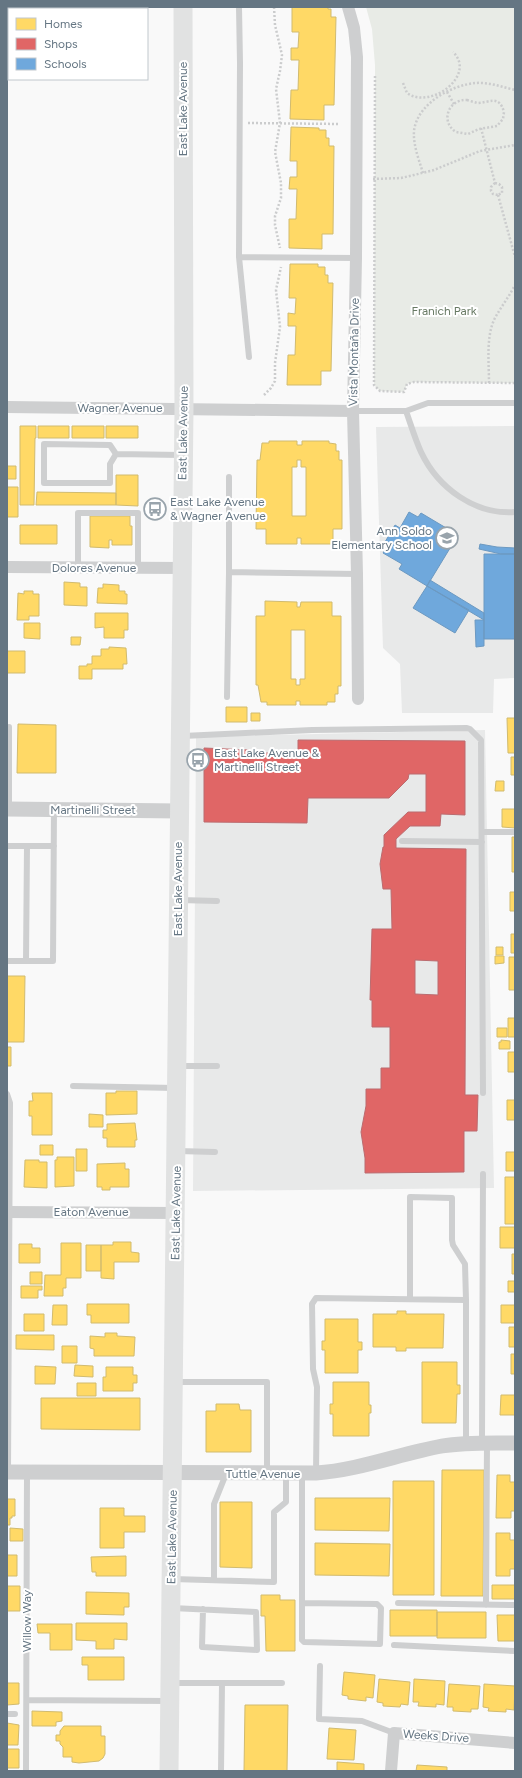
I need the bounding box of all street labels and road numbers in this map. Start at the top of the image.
street label: East Lake Avenue [176,61,190,156]
street label: Vista Montaña Drive [346,297,362,406]
street label: East Lake Avenue [175,385,191,480]
street label: Wagner Avenue [77,401,163,415]
street label: Dolores Avenue [52,561,137,575]
street label: Martinelli Street [50,803,136,817]
street label: East Lake Avenue [171,841,185,936]
street label: East Lake Avenue [168,1165,184,1260]
street label: Eaton Avenue [54,1205,129,1219]
street label: Tuttle Avenue [226,1467,301,1481]
street label: East Lake Avenue [164,1489,180,1584]
street label: Willow Way [20,1589,34,1652]
street label: Weeks Drive [402,1727,470,1745]

